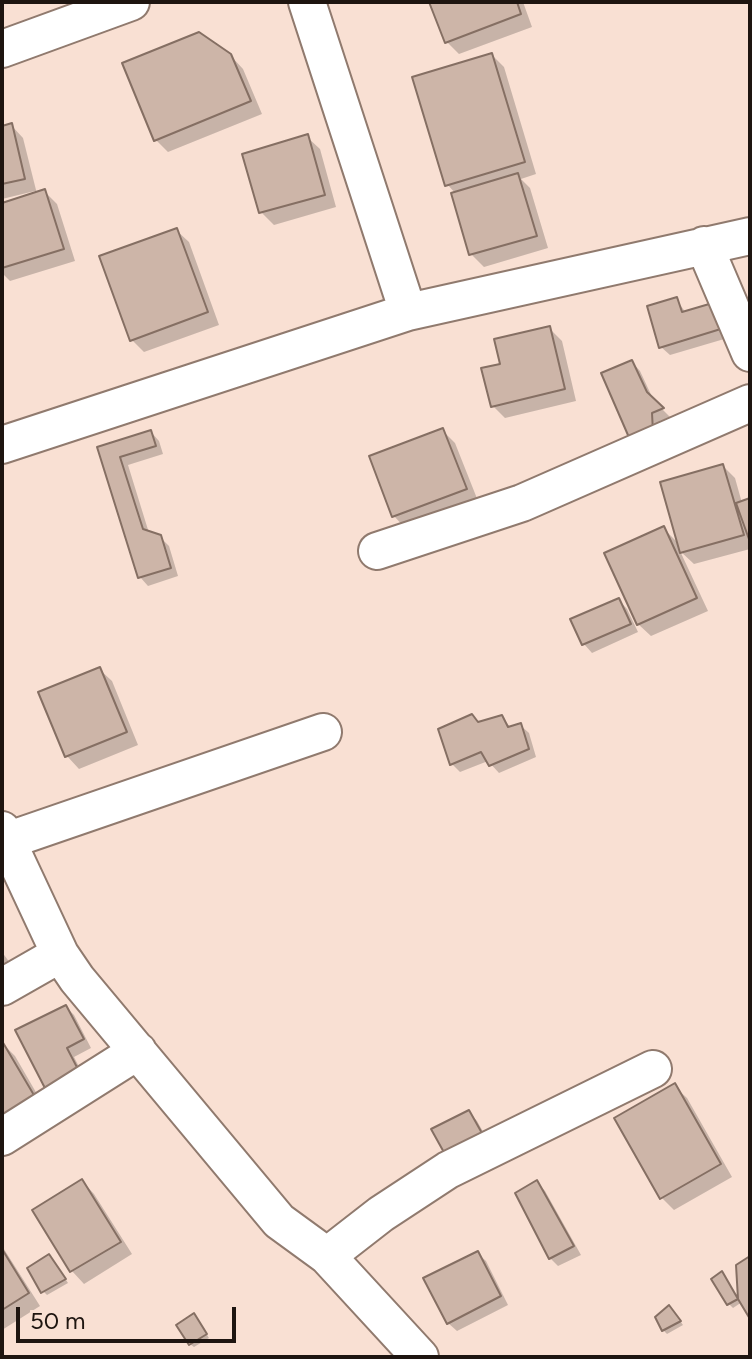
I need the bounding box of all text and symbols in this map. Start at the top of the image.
scale bar [20,1291,240,1341]
text: 50 m [30,1306,86,1335]

